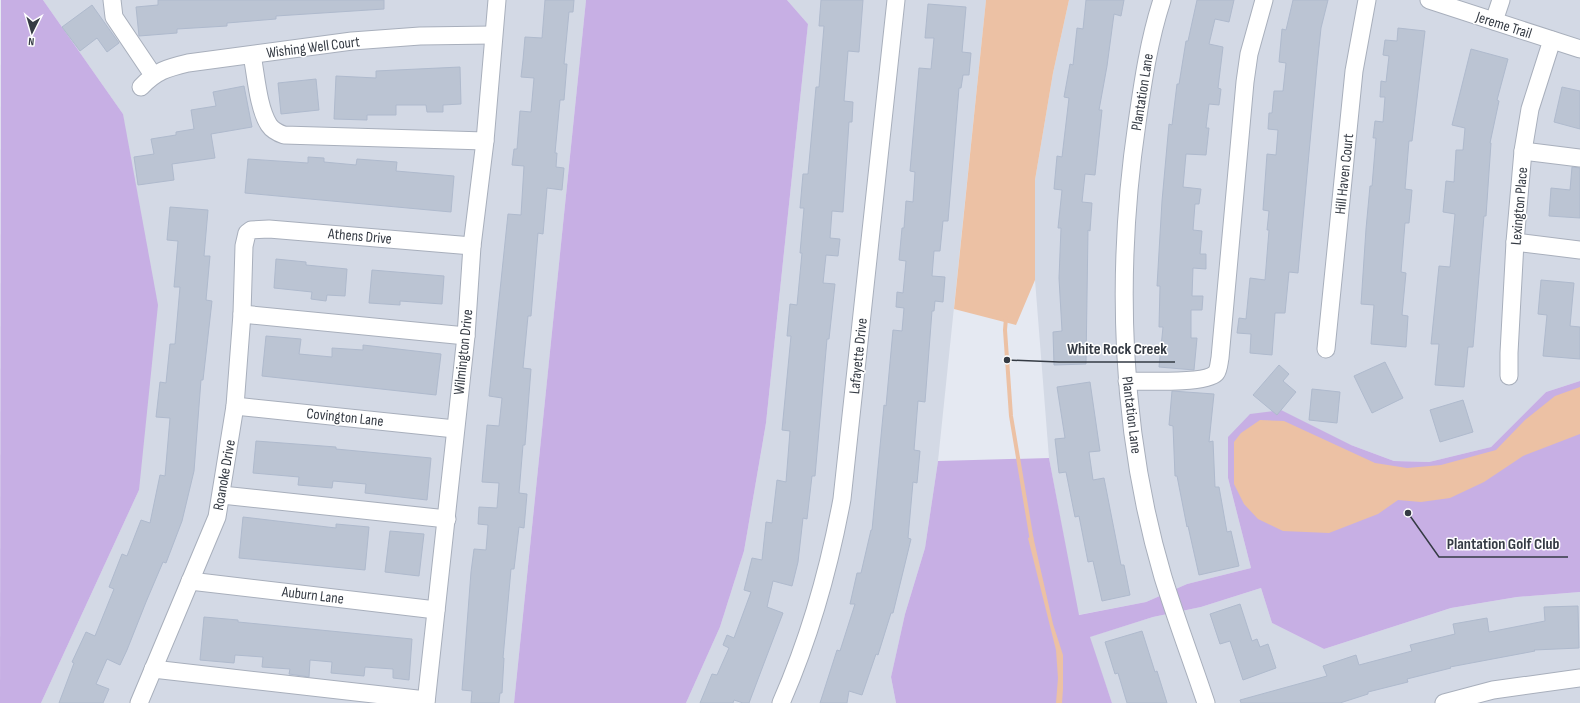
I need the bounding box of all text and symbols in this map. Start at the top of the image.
street label: Jereme Trail [1473,7,1534,43]
north arrow [12,12,52,52]
street label: Wishing Well Court [265,32,361,63]
text: N [28,35,35,48]
street label: Plantation Lane [1127,52,1158,132]
street label: Hill Haven Court [1331,132,1358,215]
street label: Lexington Place [1507,166,1532,246]
street label: Athens Drive [326,224,393,249]
street label: Wilmington Drive [450,308,477,396]
street label: Lafayette Drive [845,317,872,395]
callout: White Rock Creek [1059,334,1175,362]
text: White Rock Creek [1067,340,1167,359]
street label: Plantation Lane [1117,375,1146,455]
street label: Covington Lane [305,404,384,431]
street label: Roanoke Drive [209,438,240,512]
callout: Plantation Golf Club [1439,529,1568,557]
text: Plantation Golf Club [1447,535,1559,554]
street label: Auburn Lane [280,582,345,609]

